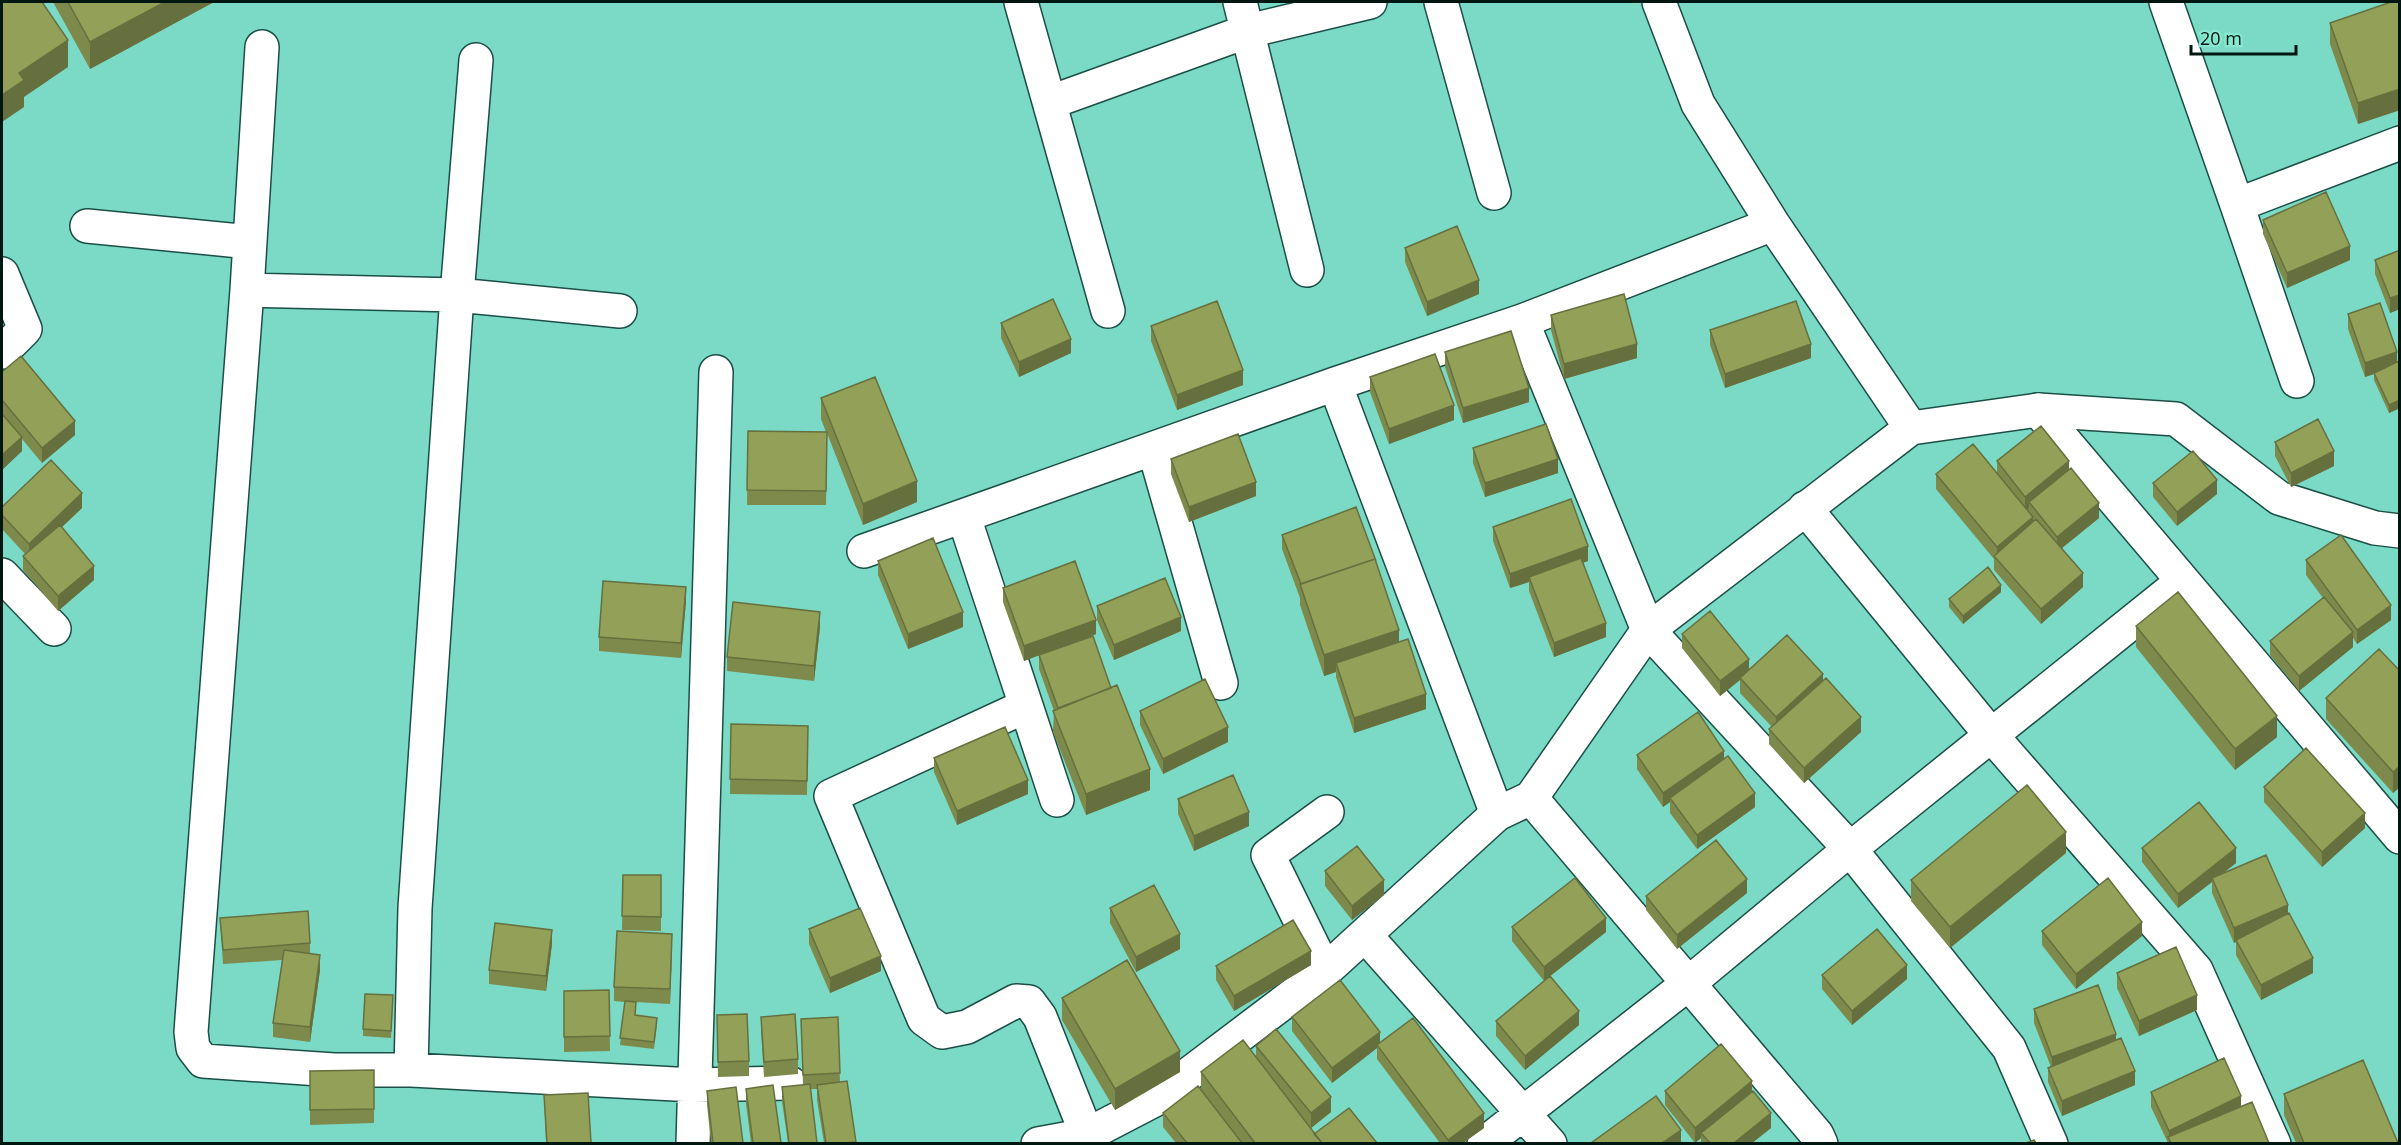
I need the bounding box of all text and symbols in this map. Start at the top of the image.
scale bar [2191,18,2296,56]
text: 20 m [2200,26,2242,50]

